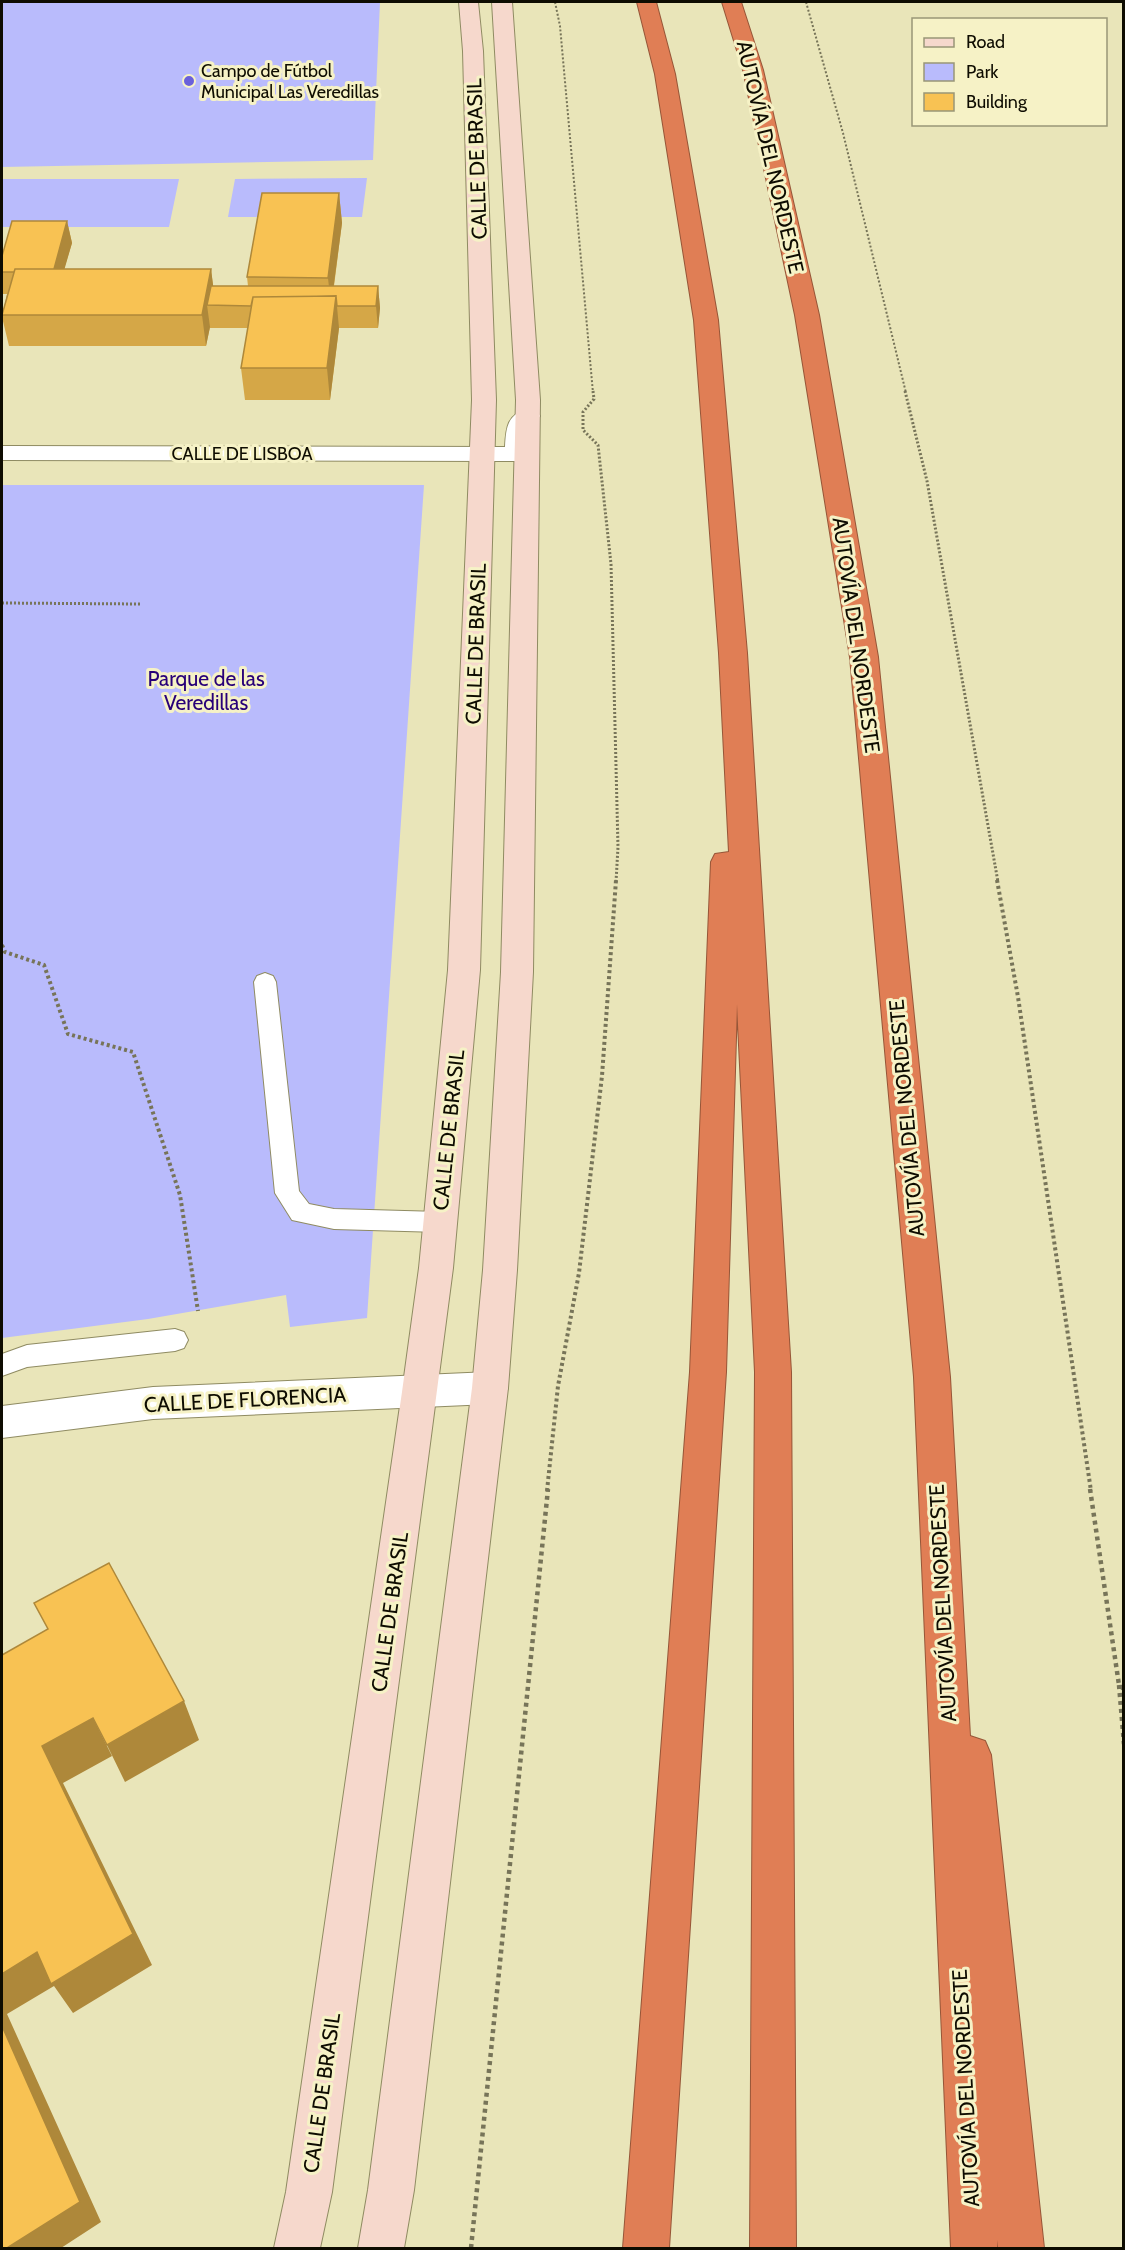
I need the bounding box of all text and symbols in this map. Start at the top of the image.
legend [912,18,1107,126]
text: Road [966,31,1005,53]
street label: AUTOVÍA DEL NORDESTE [732,38,809,276]
place label: Campo de Fútbol Municipal Las Veredillas [201,60,379,103]
text: Park [966,61,999,83]
marker: Campo de Fútbol Municipal Las Veredillas [182,74,196,88]
street label: CALLE DE BRASIL [461,78,492,240]
text: Building [966,91,1028,113]
street label: CALLE DE LISBOA [172,443,312,465]
street label: AUTOVÍA DEL NORDESTE [828,515,885,755]
street label: CALLE DE BRASIL [460,563,491,725]
park label: Parque de las Veredillas [147,666,265,715]
street label: AUTOVÍA DEL NORDESTE [884,998,929,1238]
street label: CALLE DE BRASIL [428,1048,469,1211]
street label: CALLE DE FLORENCIA [143,1382,347,1417]
street label: AUTOVÍA DEL NORDESTE [924,1484,961,1723]
street label: CALLE DE BRASIL [366,1530,413,1693]
street label: AUTOVÍA DEL NORDESTE [947,1969,984,2208]
street label: CALLE DE BRASIL [298,2011,345,2174]

